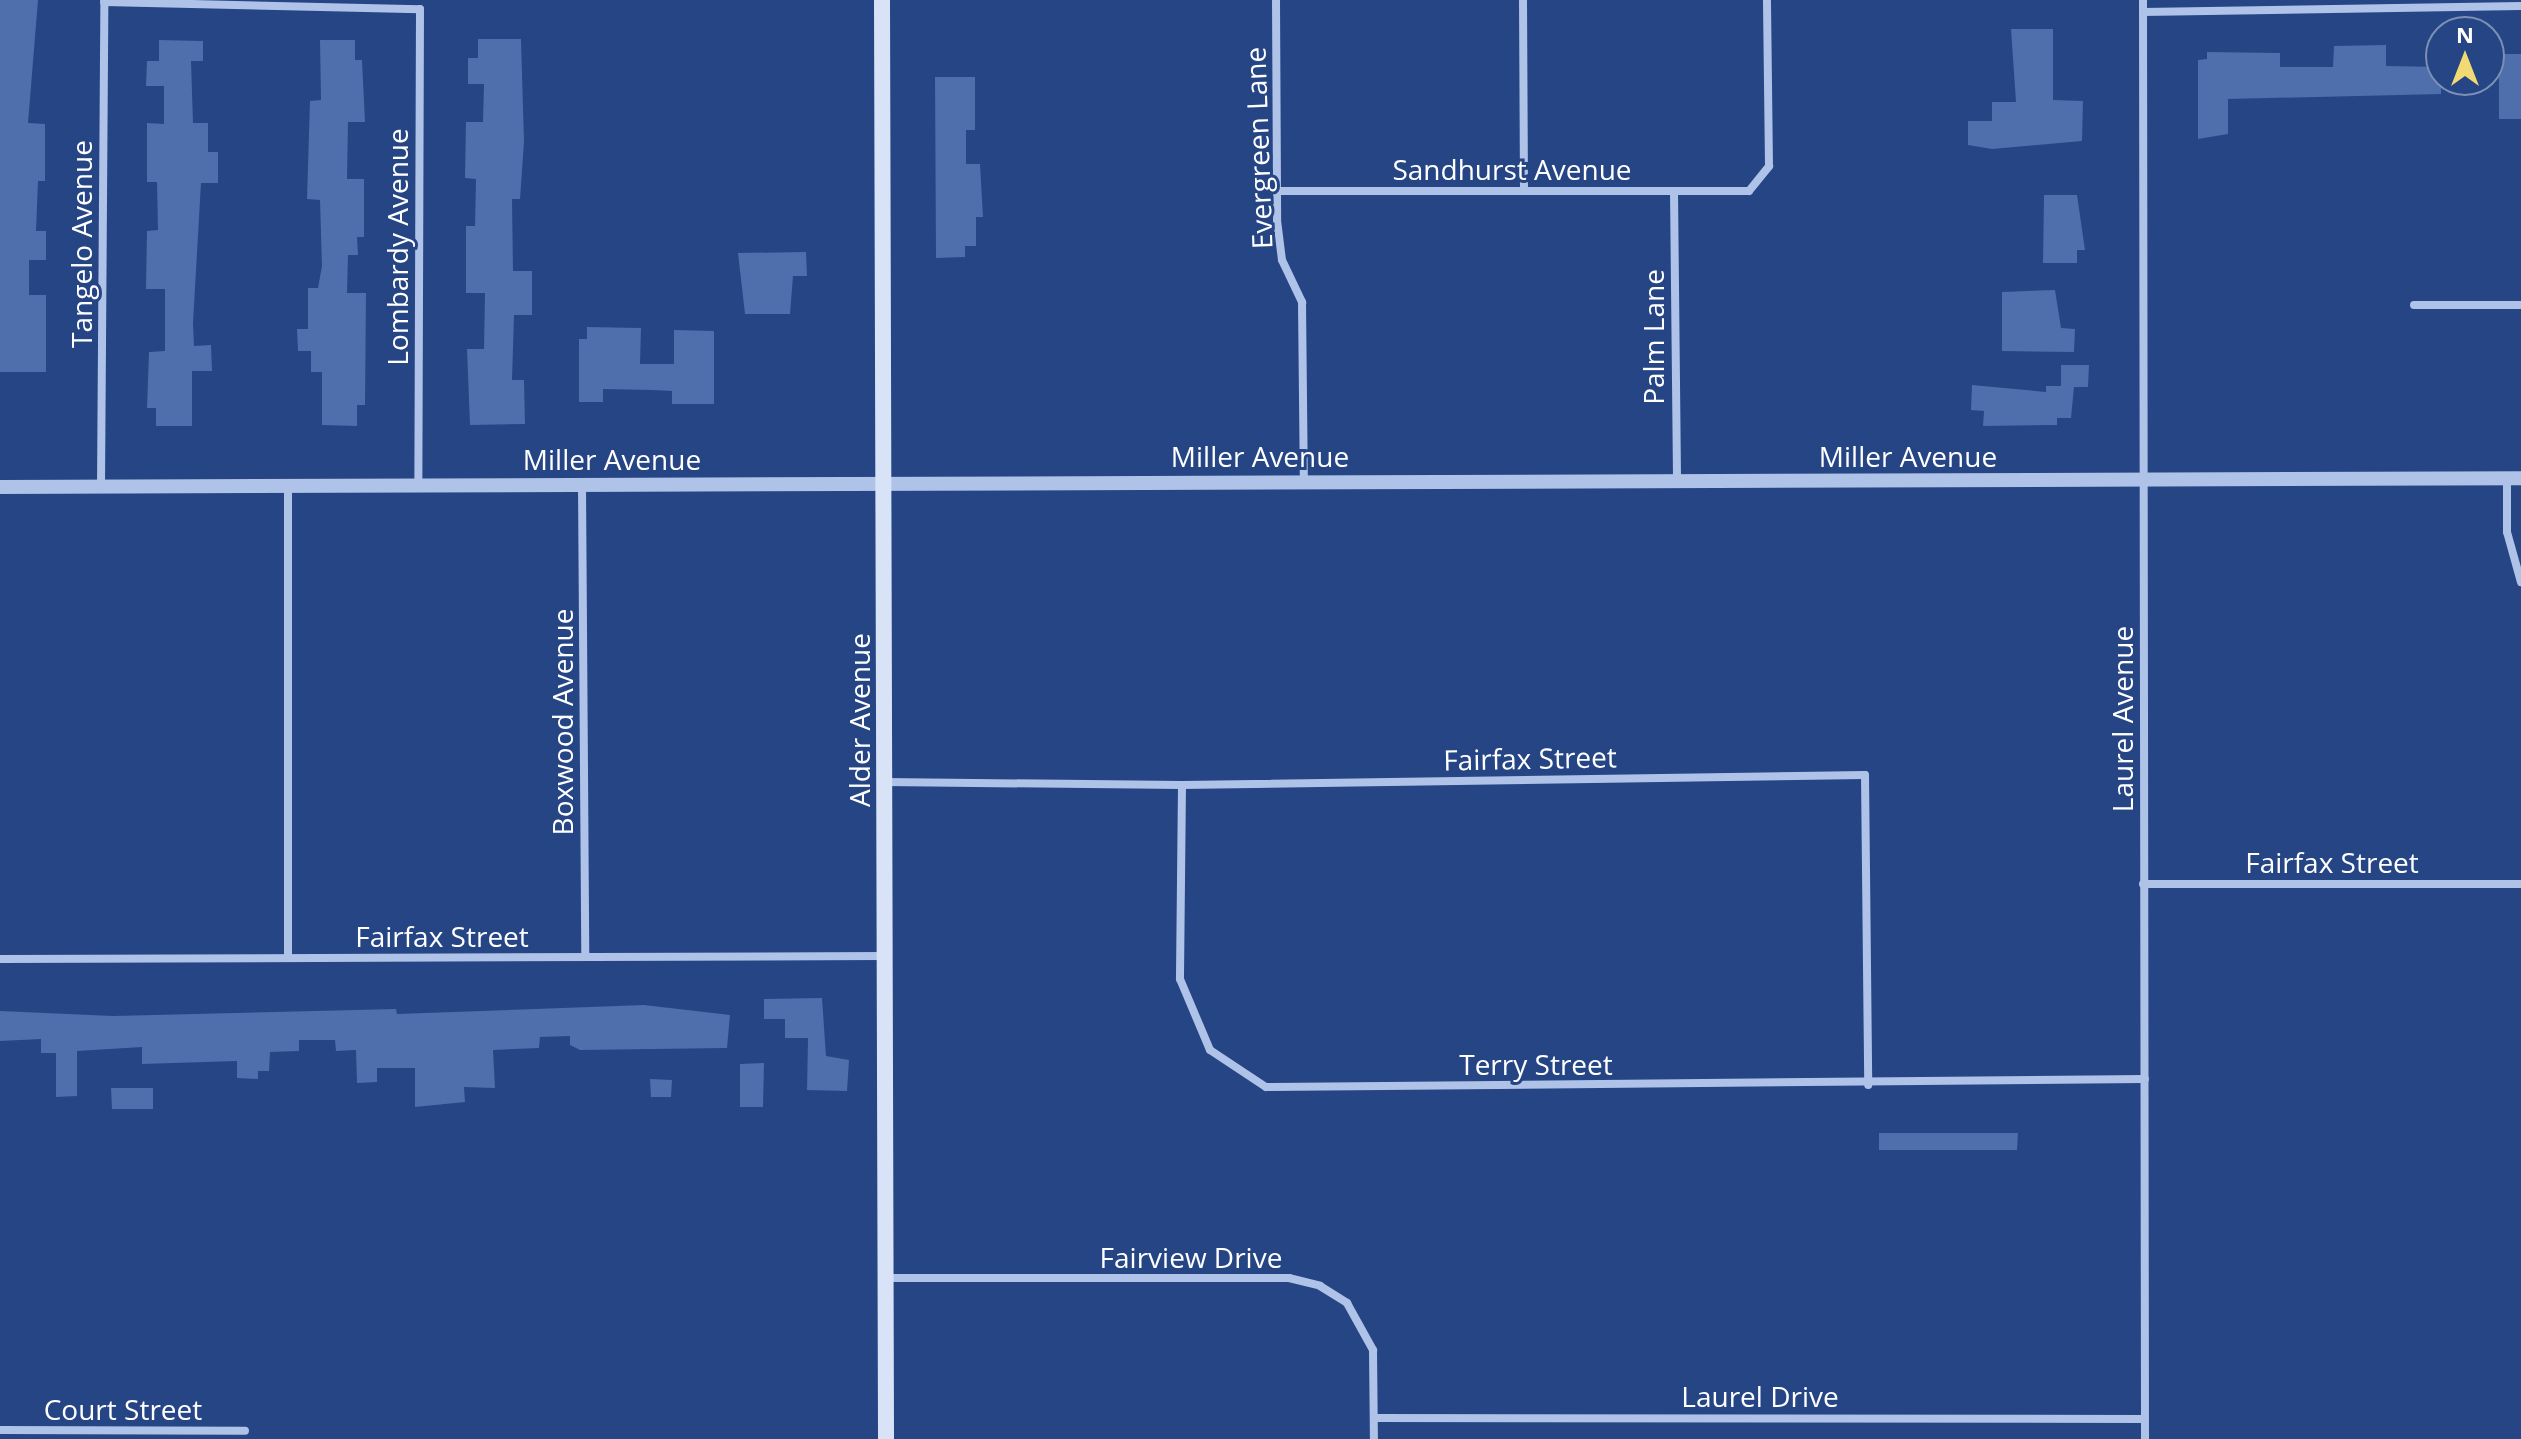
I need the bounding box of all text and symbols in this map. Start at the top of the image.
north arrow [2425,16,2505,96]
text: N [2456,19,2474,49]
street label: Evergreen Lane [1238,46,1278,250]
street label: Lombardy Avenue [380,128,414,366]
street label: Tangelo Avenue [64,140,98,348]
street label: Sandhurst Avenue [1392,152,1632,186]
street label: Palm Lane [1636,269,1670,405]
street label: Miller Avenue [1171,439,1349,473]
street label: Miller Avenue [1819,439,1997,473]
street label: Miller Avenue [523,442,701,476]
street label: Boxwood Avenue [545,609,579,835]
street label: Laurel Avenue [2105,626,2139,812]
street label: Alder Avenue [842,633,876,807]
street label: Fairfax Street [1443,740,1617,776]
street label: Fairfax Street [2245,845,2419,879]
street label: Fairfax Street [355,919,529,953]
street label: Terry Street [1459,1047,1613,1081]
street label: Fairview Drive [1100,1240,1282,1274]
street label: Laurel Drive [1681,1379,1839,1413]
street label: Court Street [44,1392,202,1426]

